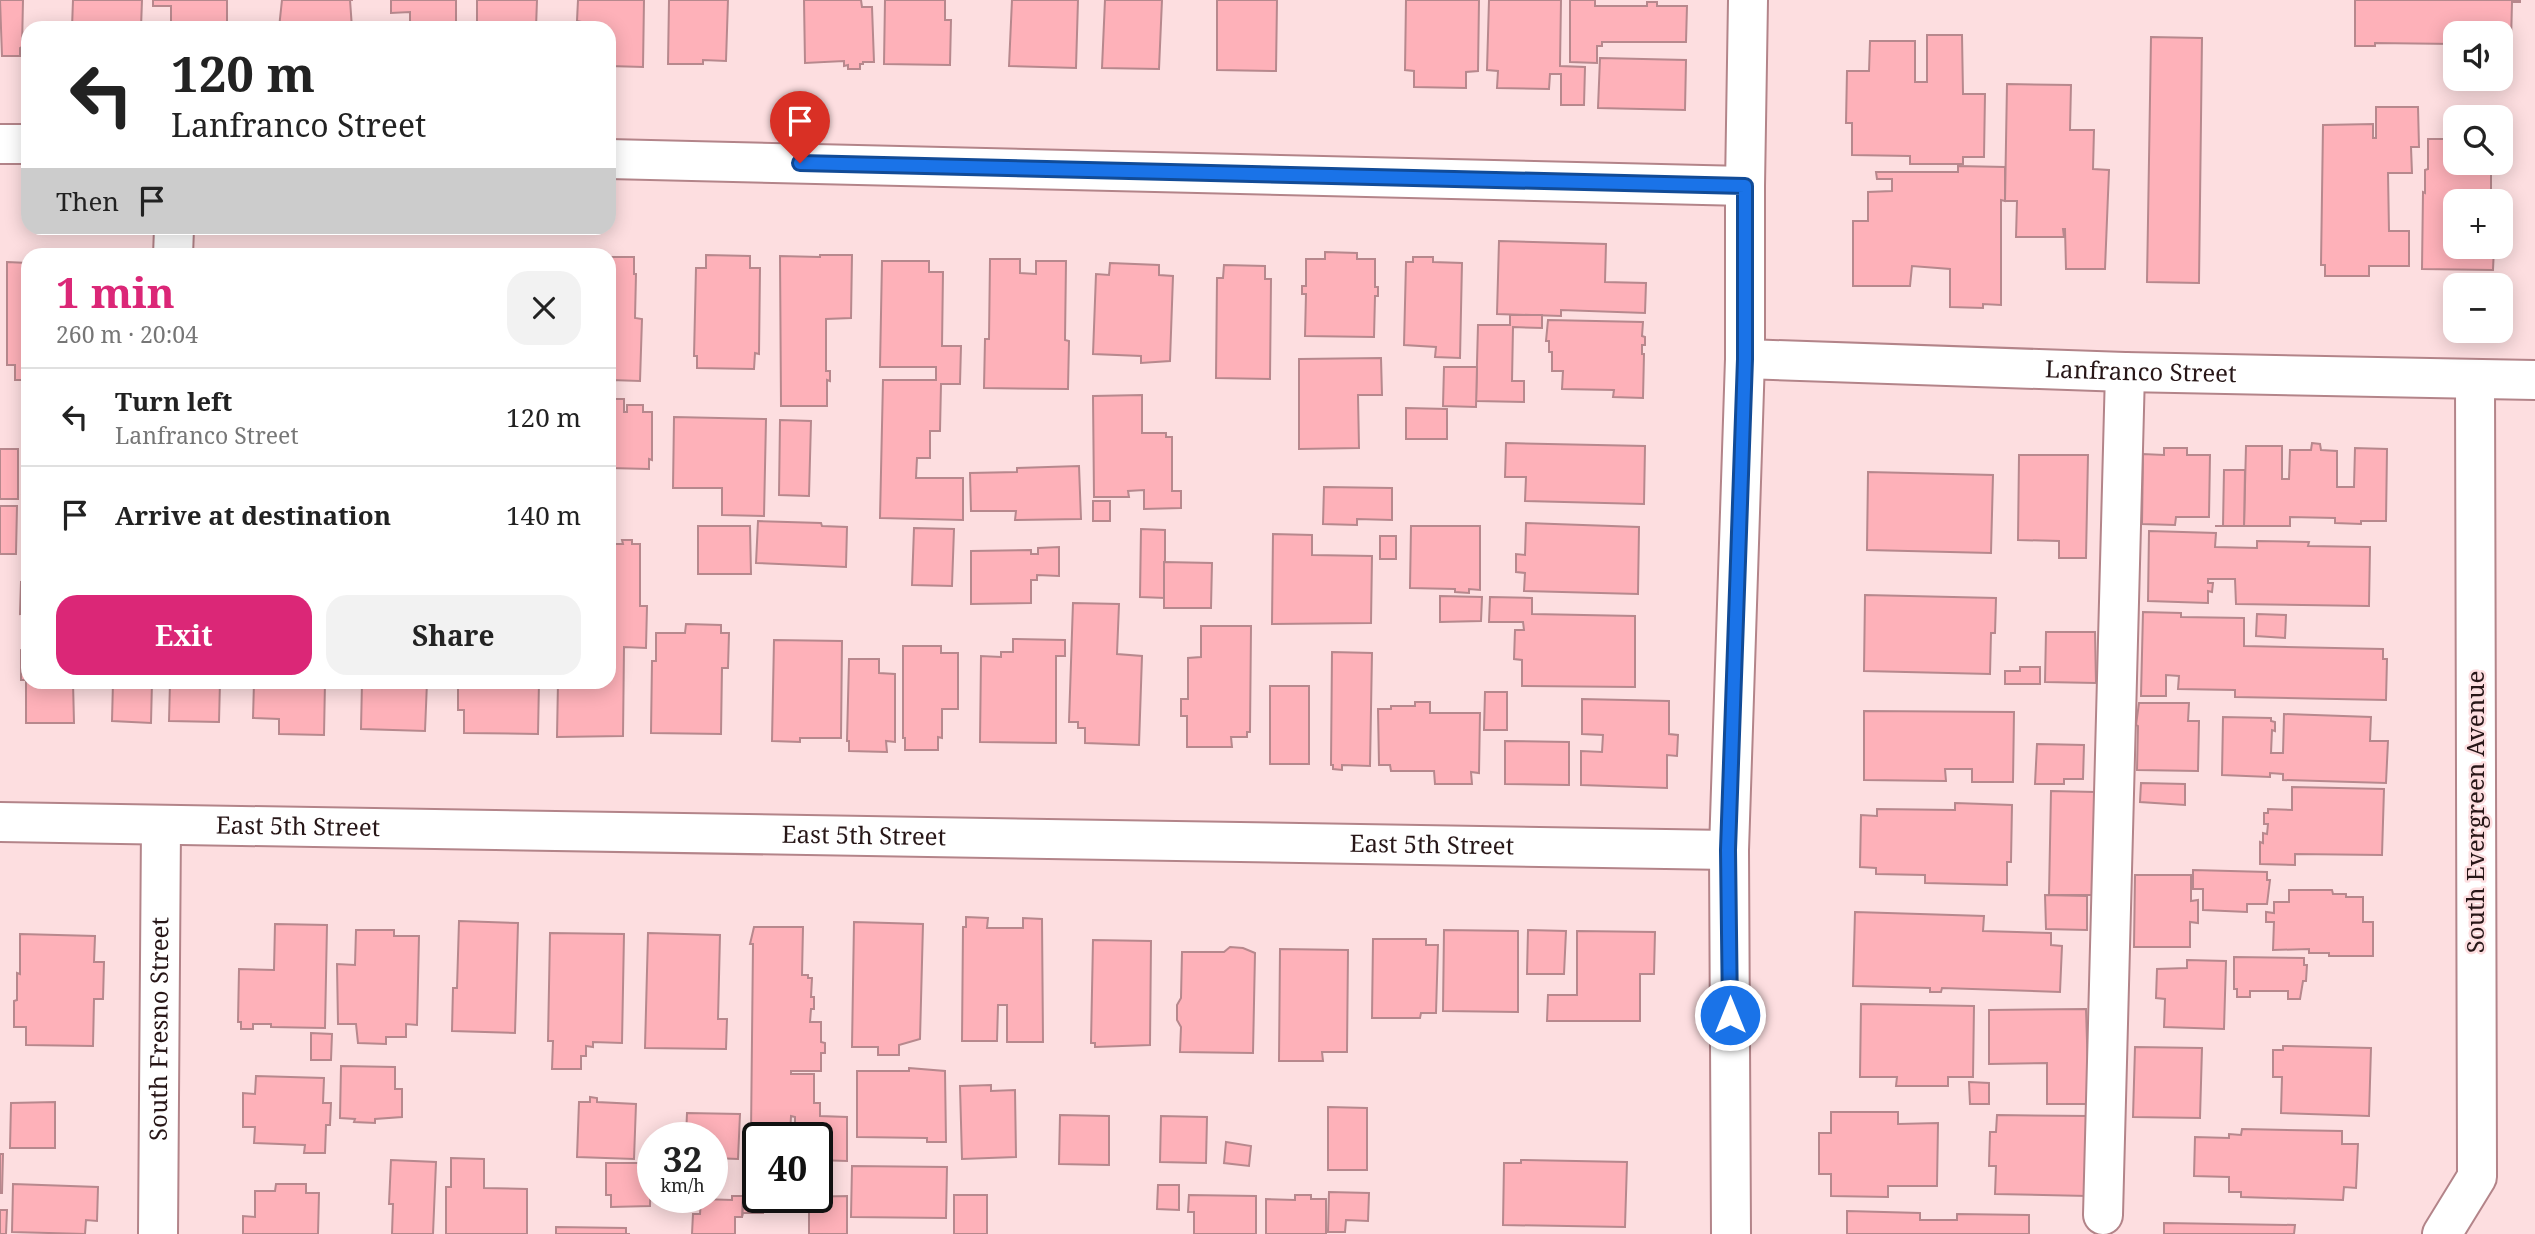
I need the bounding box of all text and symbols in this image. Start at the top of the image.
map controls [2443,21,2513,343]
button: sound [2443,21,2513,91]
text: 120 m [171,40,315,106]
icon: left [56,49,147,140]
pin [770,91,830,163]
icon: arrive [781,102,819,140]
text: Lanfranco Street [171,103,426,146]
button: search [2443,105,2513,175]
icon: arrive [133,182,171,220]
text: Then [56,183,119,219]
button: + [2443,189,2513,259]
text: 1 min [56,263,175,320]
button: close [507,271,581,345]
button: − [2443,273,2513,343]
text: 260 m · 20:04 [56,318,198,350]
street label: Lanfranco Street [2045,351,2237,389]
text: Turn left [115,383,232,419]
icon: left [56,398,94,436]
text: 120 m [506,399,581,435]
text: Lanfranco Street [115,419,298,451]
icon: arrive [56,496,94,534]
text: Arrive at destination [115,497,391,533]
text: 140 m [506,497,581,533]
button: Exit [56,595,312,675]
button: Share [326,595,581,675]
street label: South Evergreen Avenue [2458,671,2491,953]
street label: East 5th Street [216,807,380,843]
street label: East 5th Street [781,817,946,852]
street label: East 5th Street [1349,826,1514,862]
street label: South Fresno Street [141,917,175,1141]
position arrow [1693,978,1767,1052]
speed limit sign: 40 [742,1122,833,1213]
text: 32 [663,1135,702,1182]
text: km/h [660,1173,705,1197]

